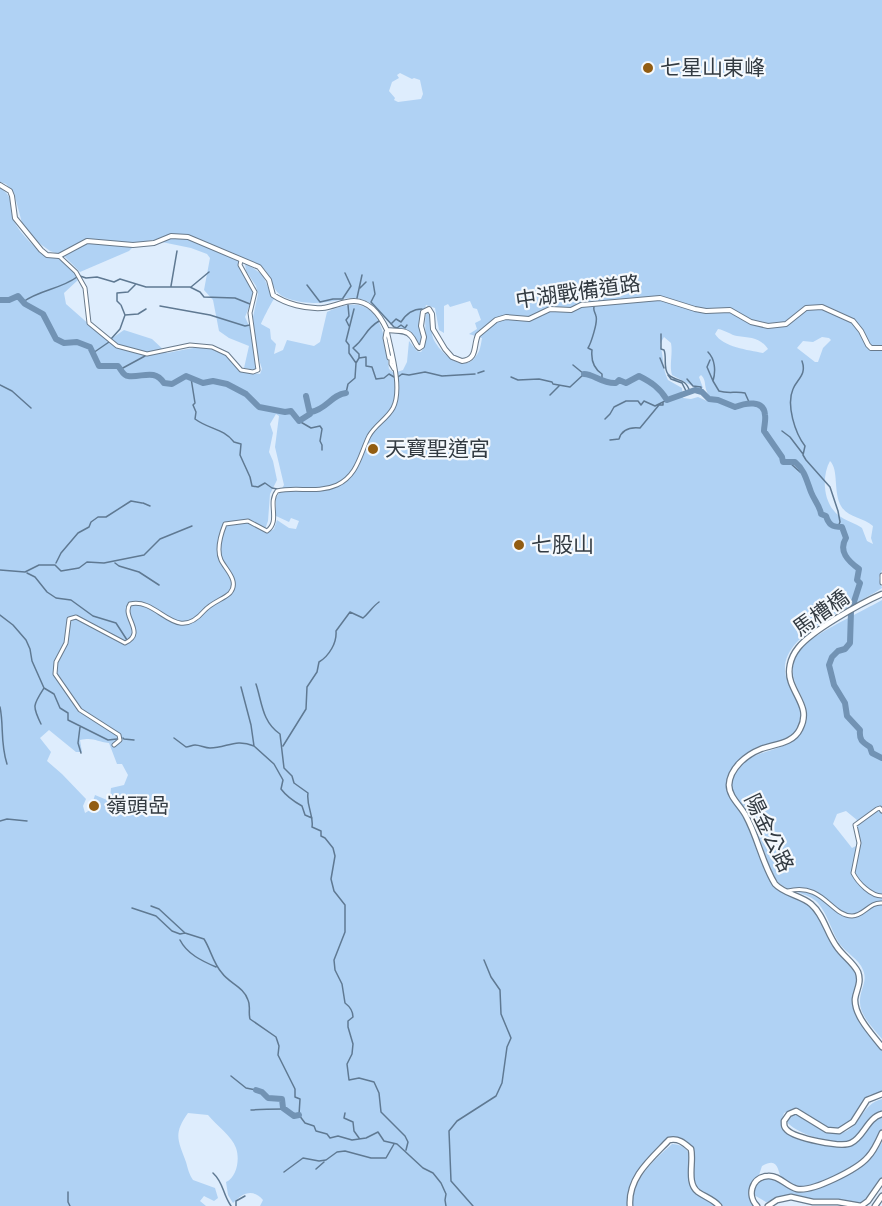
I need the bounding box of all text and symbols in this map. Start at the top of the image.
place label: 七星山東峰 [660,54,765,82]
marker: 七星山東峰 [641,61,655,75]
street label: 中湖戰備道路 [514,269,642,315]
place label: 天寶聖道宮 [385,435,490,463]
marker: 天寶聖道宮 [366,442,380,456]
place label: 七股山 [531,531,594,559]
marker: 七股山 [512,538,526,552]
street label: 馬槽橋 [787,583,855,643]
street label: 陽金公路 [738,789,800,877]
place label: 嶺頭喦 [106,792,169,820]
marker: 嶺頭喦 [87,799,101,813]

